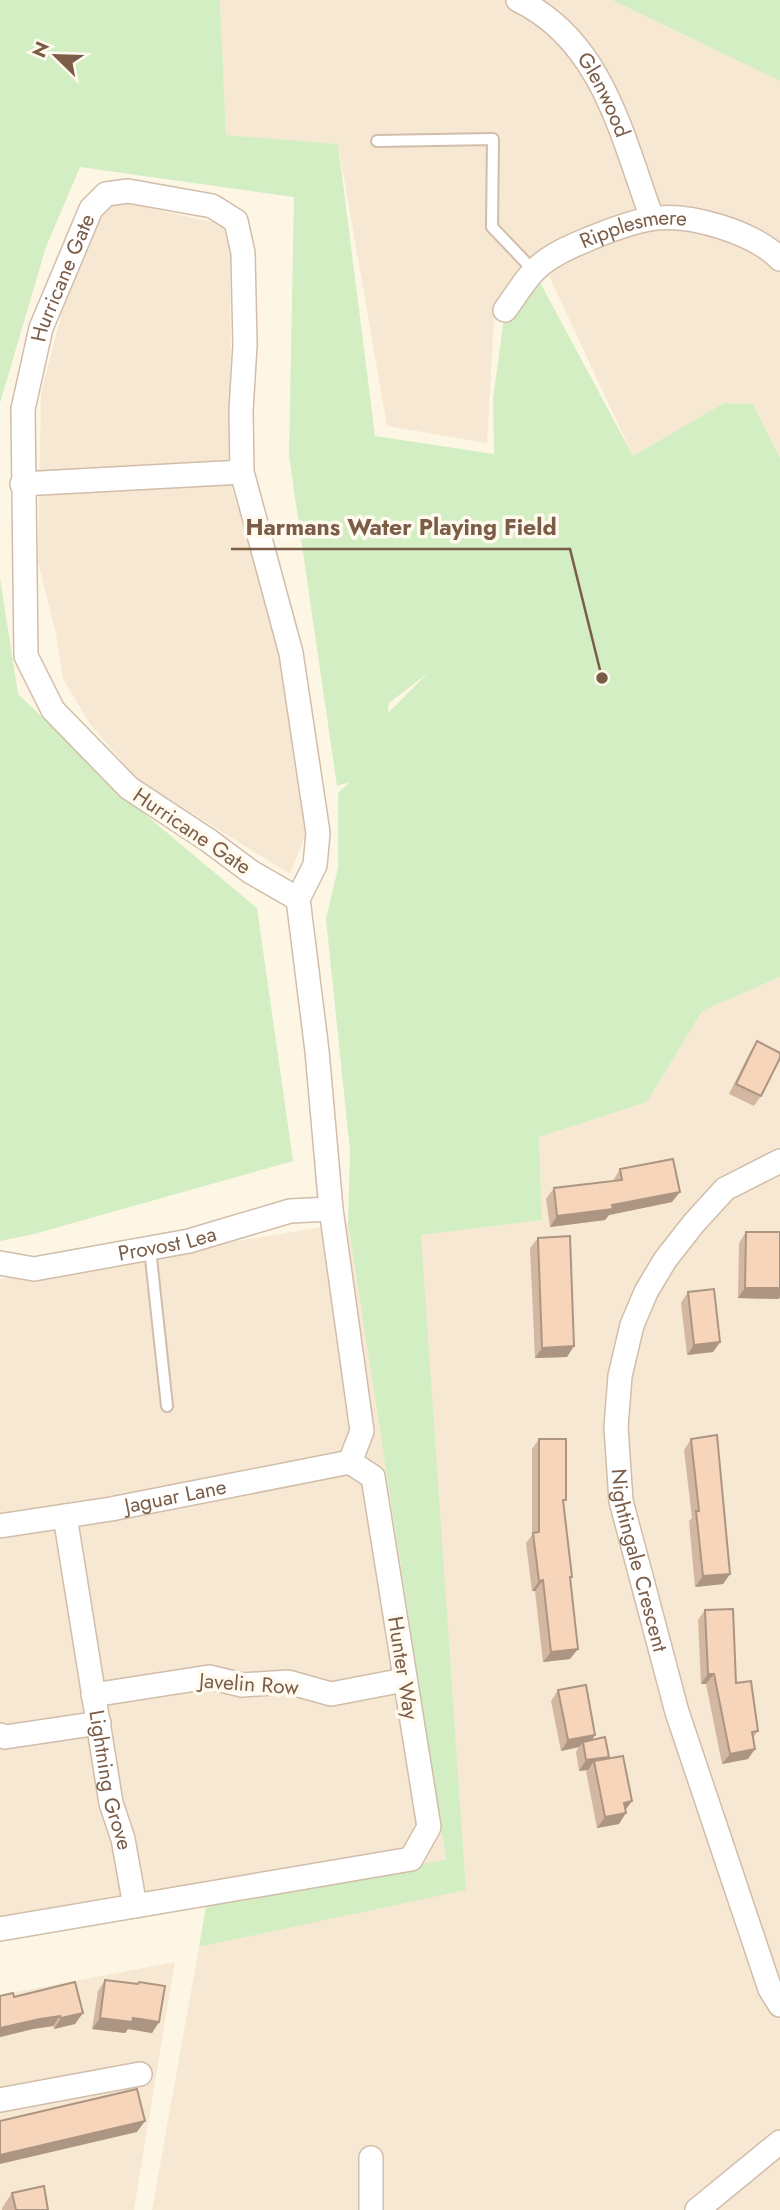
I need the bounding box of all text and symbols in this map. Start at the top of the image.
north arrow [21,21,91,91]
text: N [25,37,56,62]
street label: Glenwood [570,46,637,142]
street label: Ripplesmere [575,202,689,256]
street label: Hurricane Gate [23,209,102,345]
callout: Harmans Water Playing Field [231,505,570,549]
text: Harmans Water Playing Field [245,510,557,544]
street label: Hurricane Gate [127,780,257,882]
street label: Provost Lea [116,1219,220,1269]
street label: Nightingale Crescent [604,1468,675,1655]
street label: Jaguar Lane [119,1472,229,1522]
street label: Hunter Way [380,1614,426,1723]
street label: Javelin Row [195,1665,300,1702]
street label: Lightning Grove [81,1708,140,1852]

